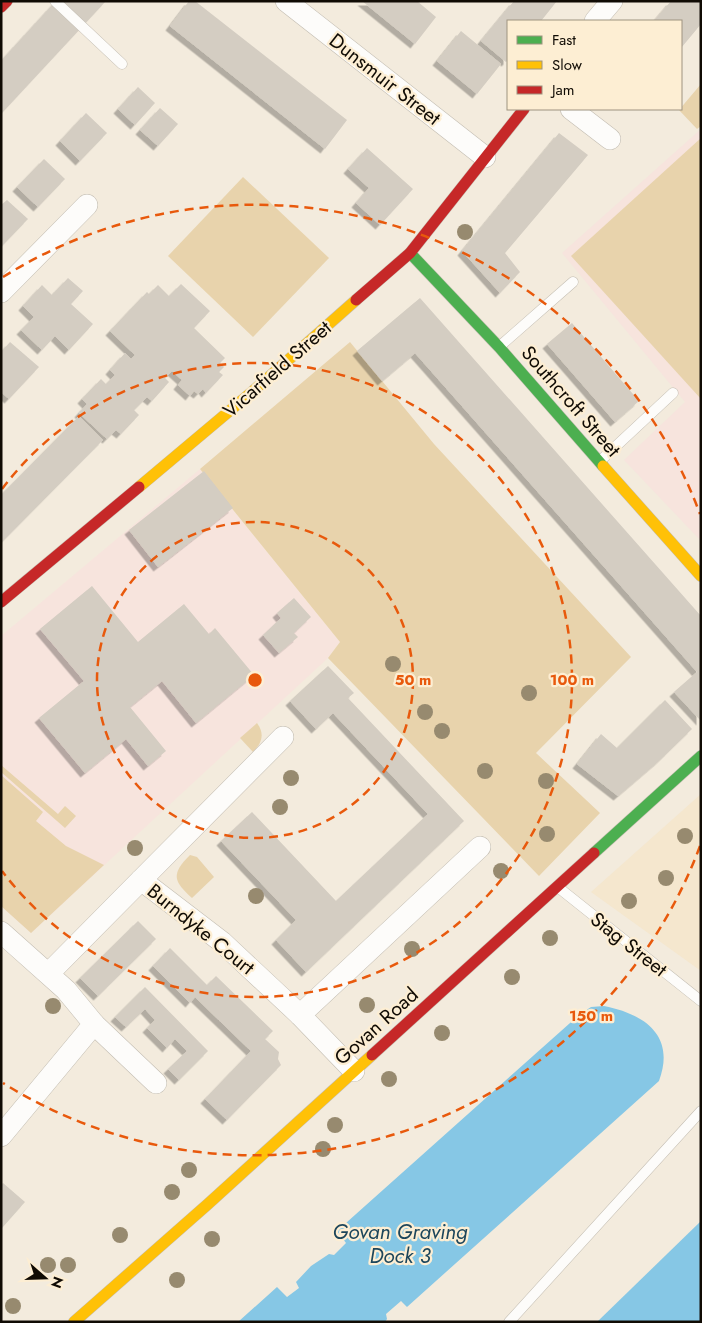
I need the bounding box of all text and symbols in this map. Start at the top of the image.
legend [507,20,682,110]
street label: Dunsmuir Street [323,27,447,132]
text: Fast [552,29,576,51]
text: Slow [552,54,583,76]
text: Jam [550,79,575,101]
street label: Vicarfield Street [217,314,338,425]
street label: Southcroft Street [514,339,627,463]
text: 50 m [395,669,431,691]
text: 100 m [550,669,594,691]
centre of rings [246,671,264,689]
street label: Burndyke Court [141,877,261,982]
street label: Stag Street [584,905,673,984]
street label: Govan Road [328,981,425,1072]
text: 150 m [569,1005,613,1027]
water label: Govan Graving Dock 3 [332,1217,468,1271]
north arrow [20,1253,70,1303]
text: N [46,1274,69,1291]

